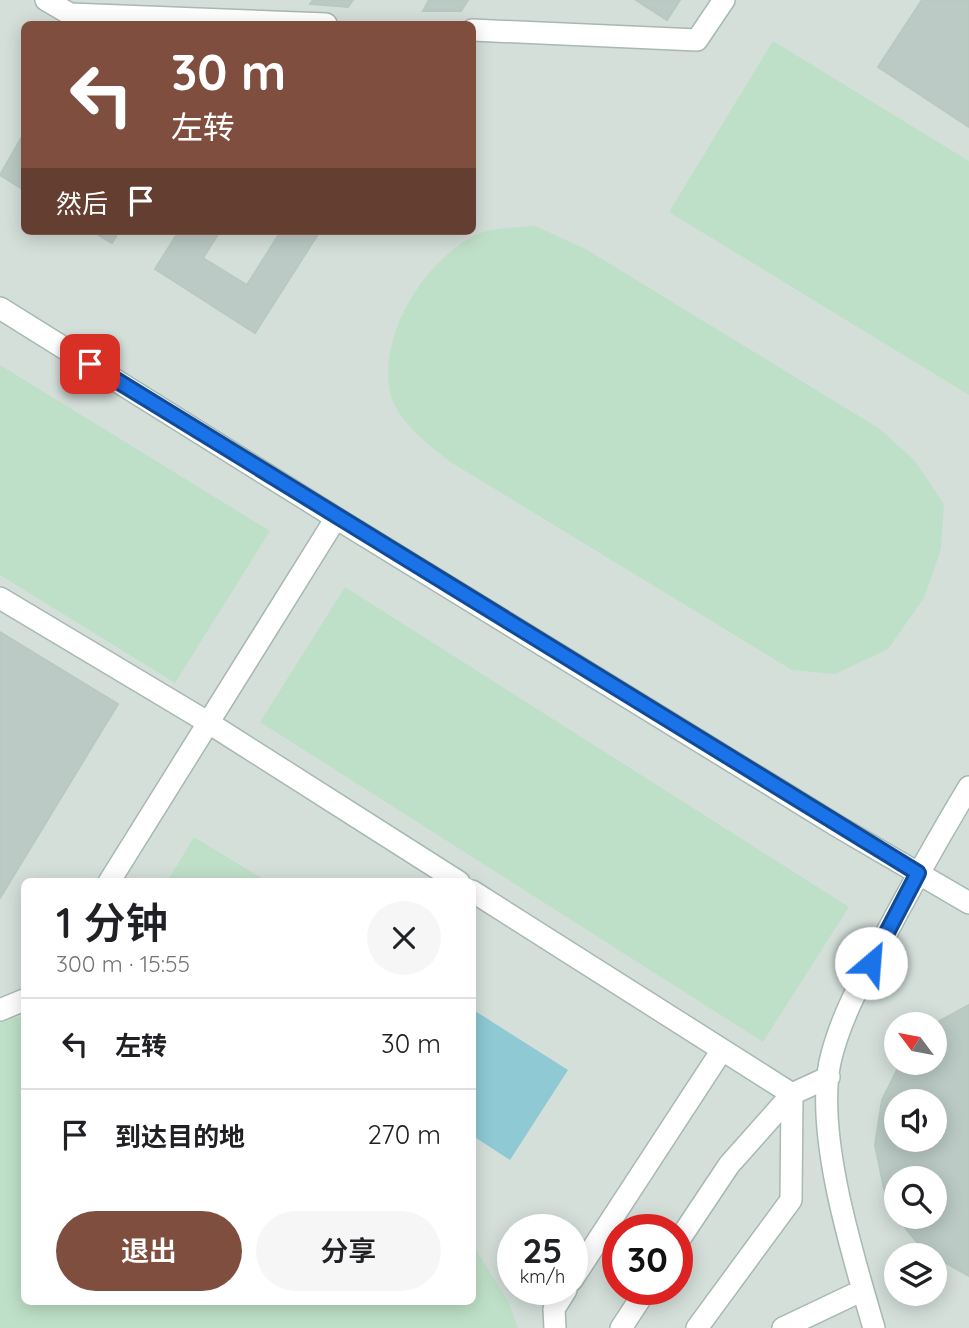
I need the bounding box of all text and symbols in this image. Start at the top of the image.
text: 30 m [171,41,286,102]
icon: left [56,49,147,140]
text: 左转 [171,107,235,147]
icon: arrive [122,182,160,220]
text: 然后 [56,187,108,220]
pin [60,334,120,394]
icon: arrive [71,345,109,383]
text: 1 分钟 [56,896,168,949]
button: close [367,901,441,975]
position arrow [834,926,908,1000]
text: 300 m · 15:55 [56,949,190,978]
north arrow [884,1012,947,1074]
map controls [884,1012,947,1306]
icon: left [56,1025,94,1063]
text: 30 m [381,1027,441,1060]
text: 左转 [115,1029,167,1062]
button: sound [884,1089,947,1152]
icon: arrive [56,1116,94,1154]
text: 270 m [367,1118,441,1151]
text: 到达目的地 [115,1120,245,1153]
button: search [884,1166,947,1229]
button: 退出 [56,1211,242,1291]
button: 分享 [256,1211,441,1291]
speed limit sign: 30 [602,1214,693,1305]
text: 25 [522,1228,563,1272]
button: layers [884,1243,947,1306]
text: km/h [520,1265,565,1288]

